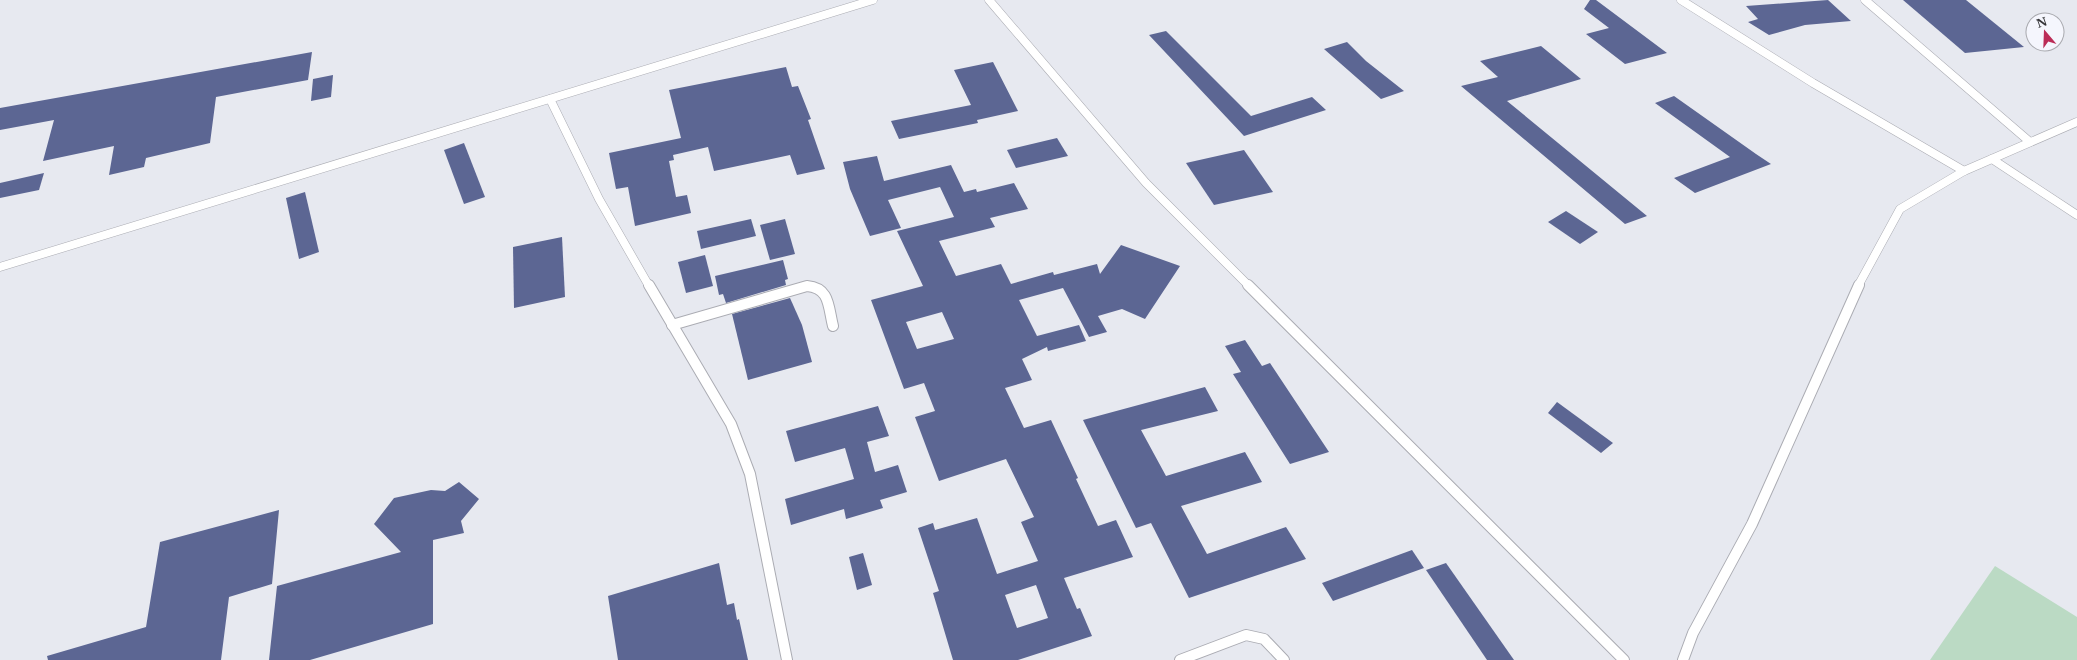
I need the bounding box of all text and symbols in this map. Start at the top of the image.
north arrow [2025,12,2065,52]
text: N [2035,14,2050,31]

